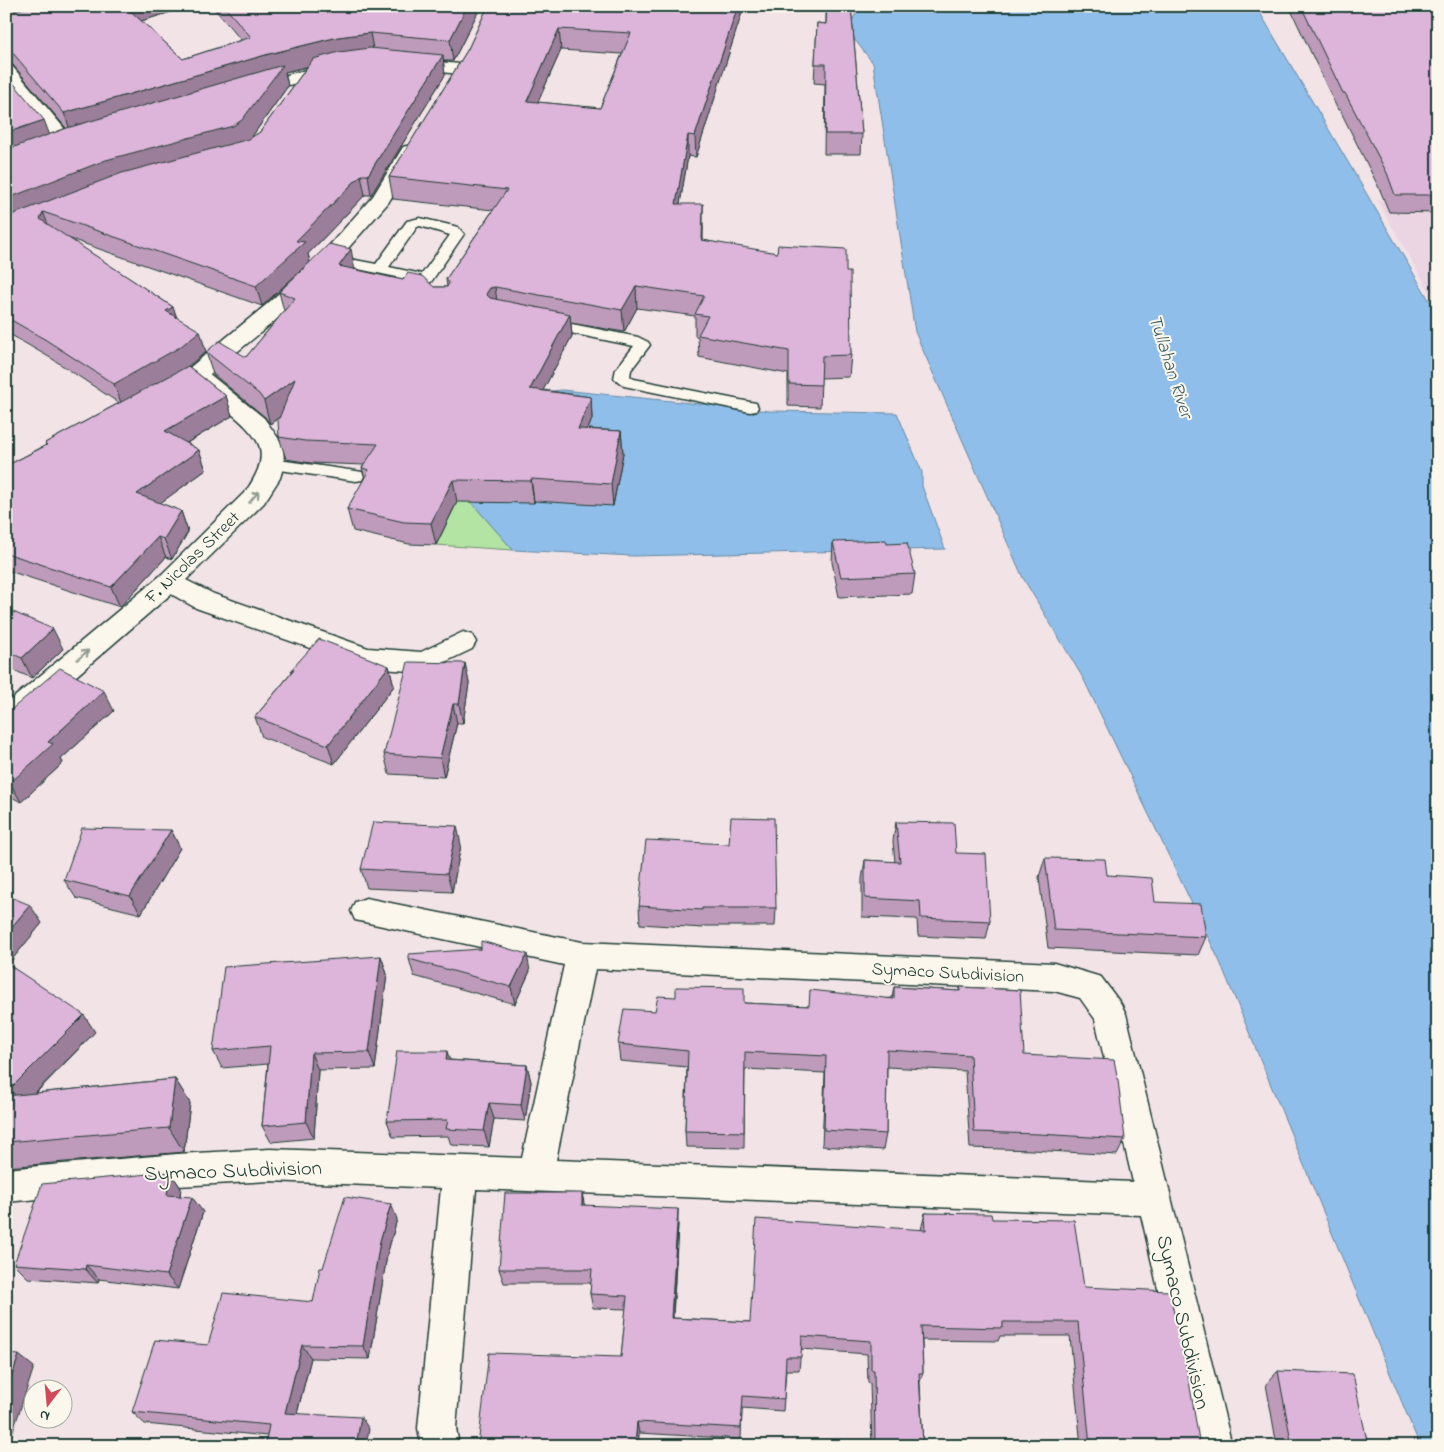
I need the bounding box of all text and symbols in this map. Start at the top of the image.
water label: Tullahan River [1140,312,1200,424]
one-way arrow [248,491,259,504]
street label: F. Nicolas Street [139,506,247,611]
one-way arrow [77,649,90,660]
street label: Symaco Subdivision [871,957,1025,991]
street label: Symaco Subdivision [144,1154,323,1192]
street label: Symaco Subdivision [1145,1232,1217,1413]
north arrow [22,1380,72,1430]
text: N [37,1404,52,1426]

